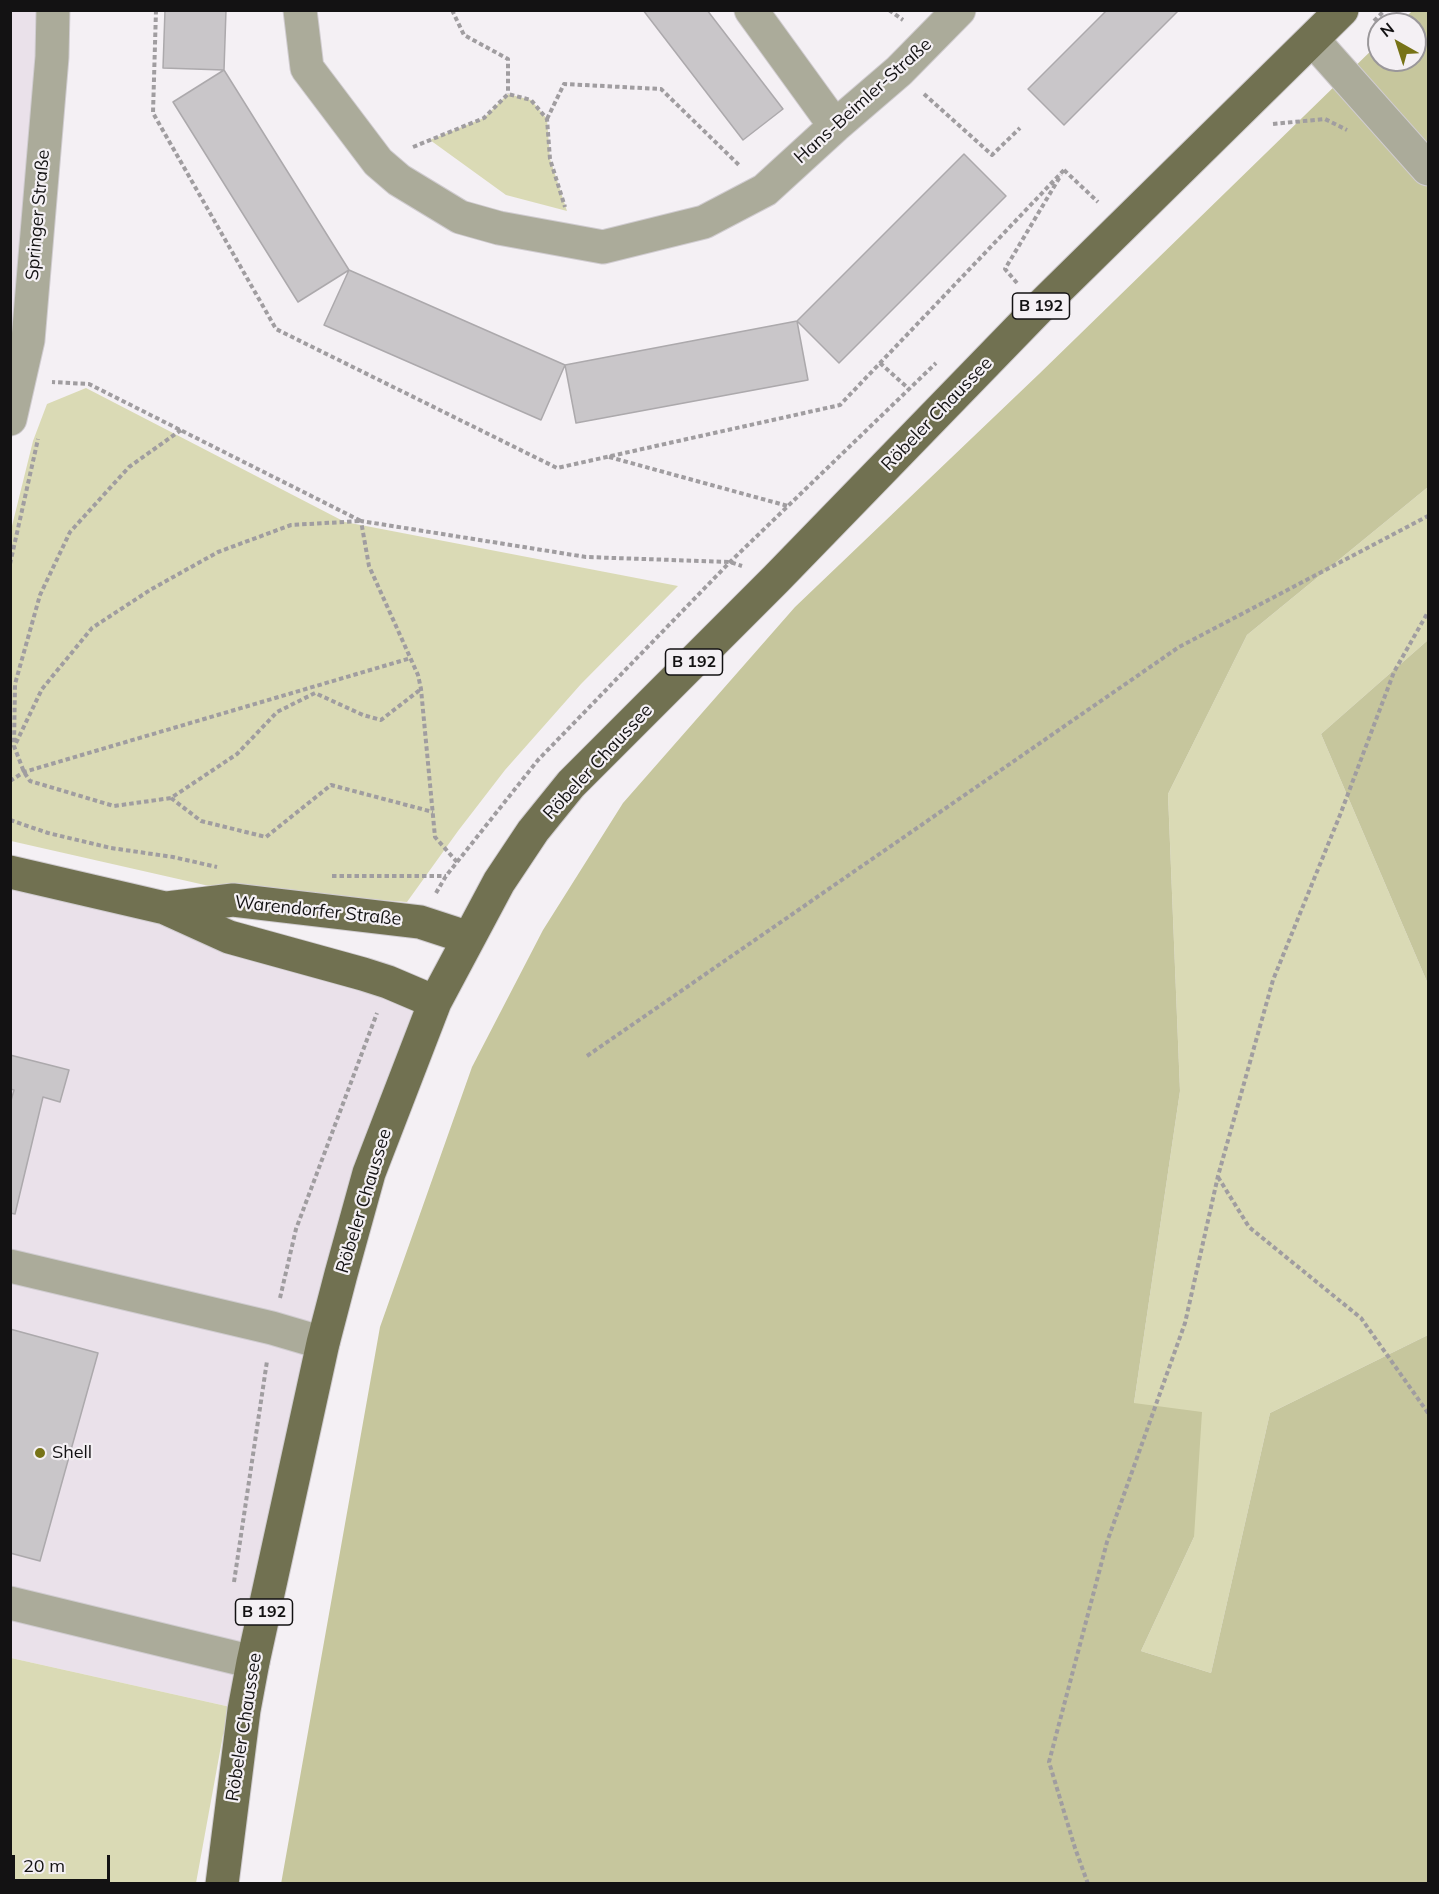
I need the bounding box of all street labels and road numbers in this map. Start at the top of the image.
street label: Hans-Beimler-Straße [790,34,936,168]
street label: Springer Straße [22,149,54,281]
road number: B 192 [1012,293,1070,319]
street label: Röbeler Chaussee [877,353,997,475]
road number: B 192 [666,649,722,675]
street label: Röbeler Chaussee [539,700,657,824]
street label: Warendorfer Straße [234,892,402,930]
street label: Röbeler Chaussee [332,1126,396,1276]
road number: B 192 [236,1599,292,1625]
street label: Röbeler Chaussee [222,1651,266,1803]

